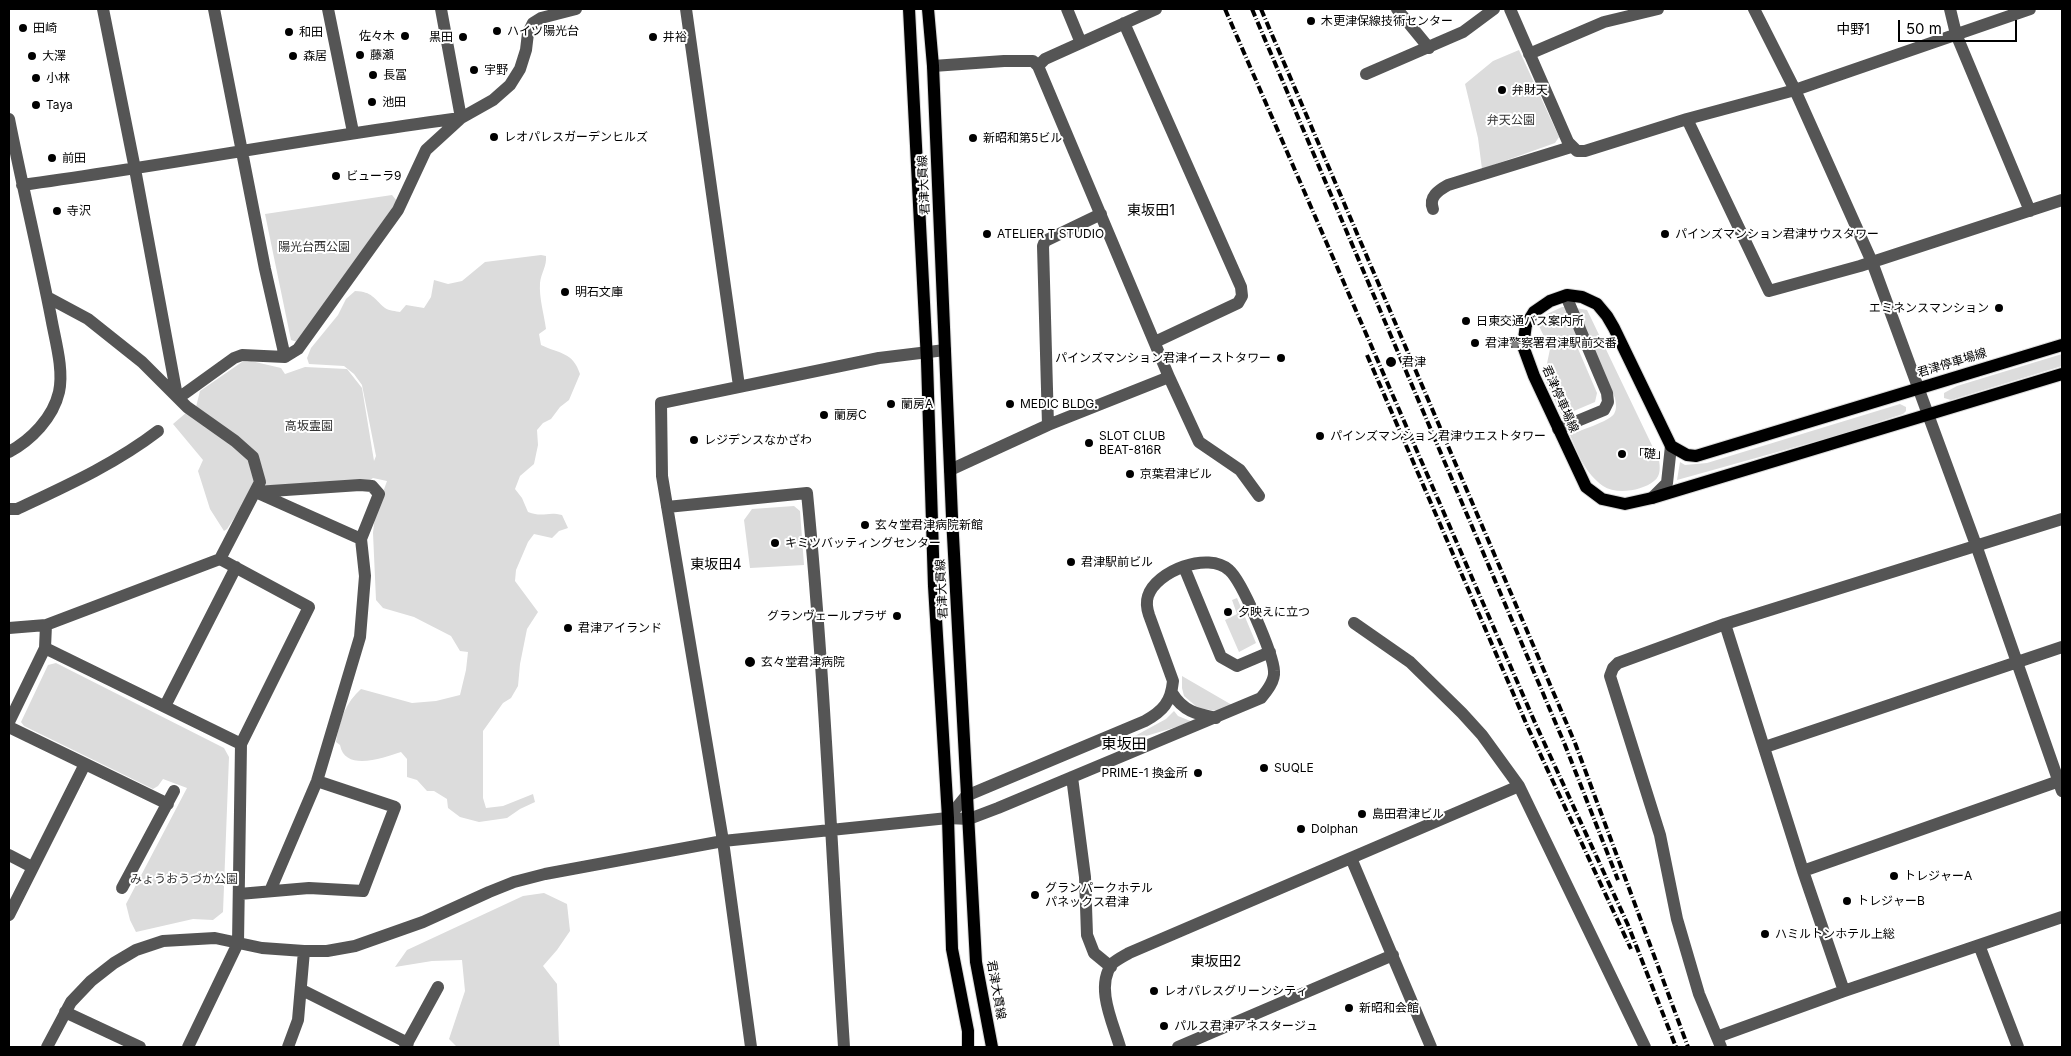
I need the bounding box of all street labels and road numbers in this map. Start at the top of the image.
street label: 君津大貫線 [915,155,933,215]
street label: 君津停車場線 [1915,346,1989,380]
street label: 君津停車場線 [1539,363,1581,435]
street label: 君津大貫線 [933,559,951,619]
street label: 君津大貫線 [984,959,1008,1021]

